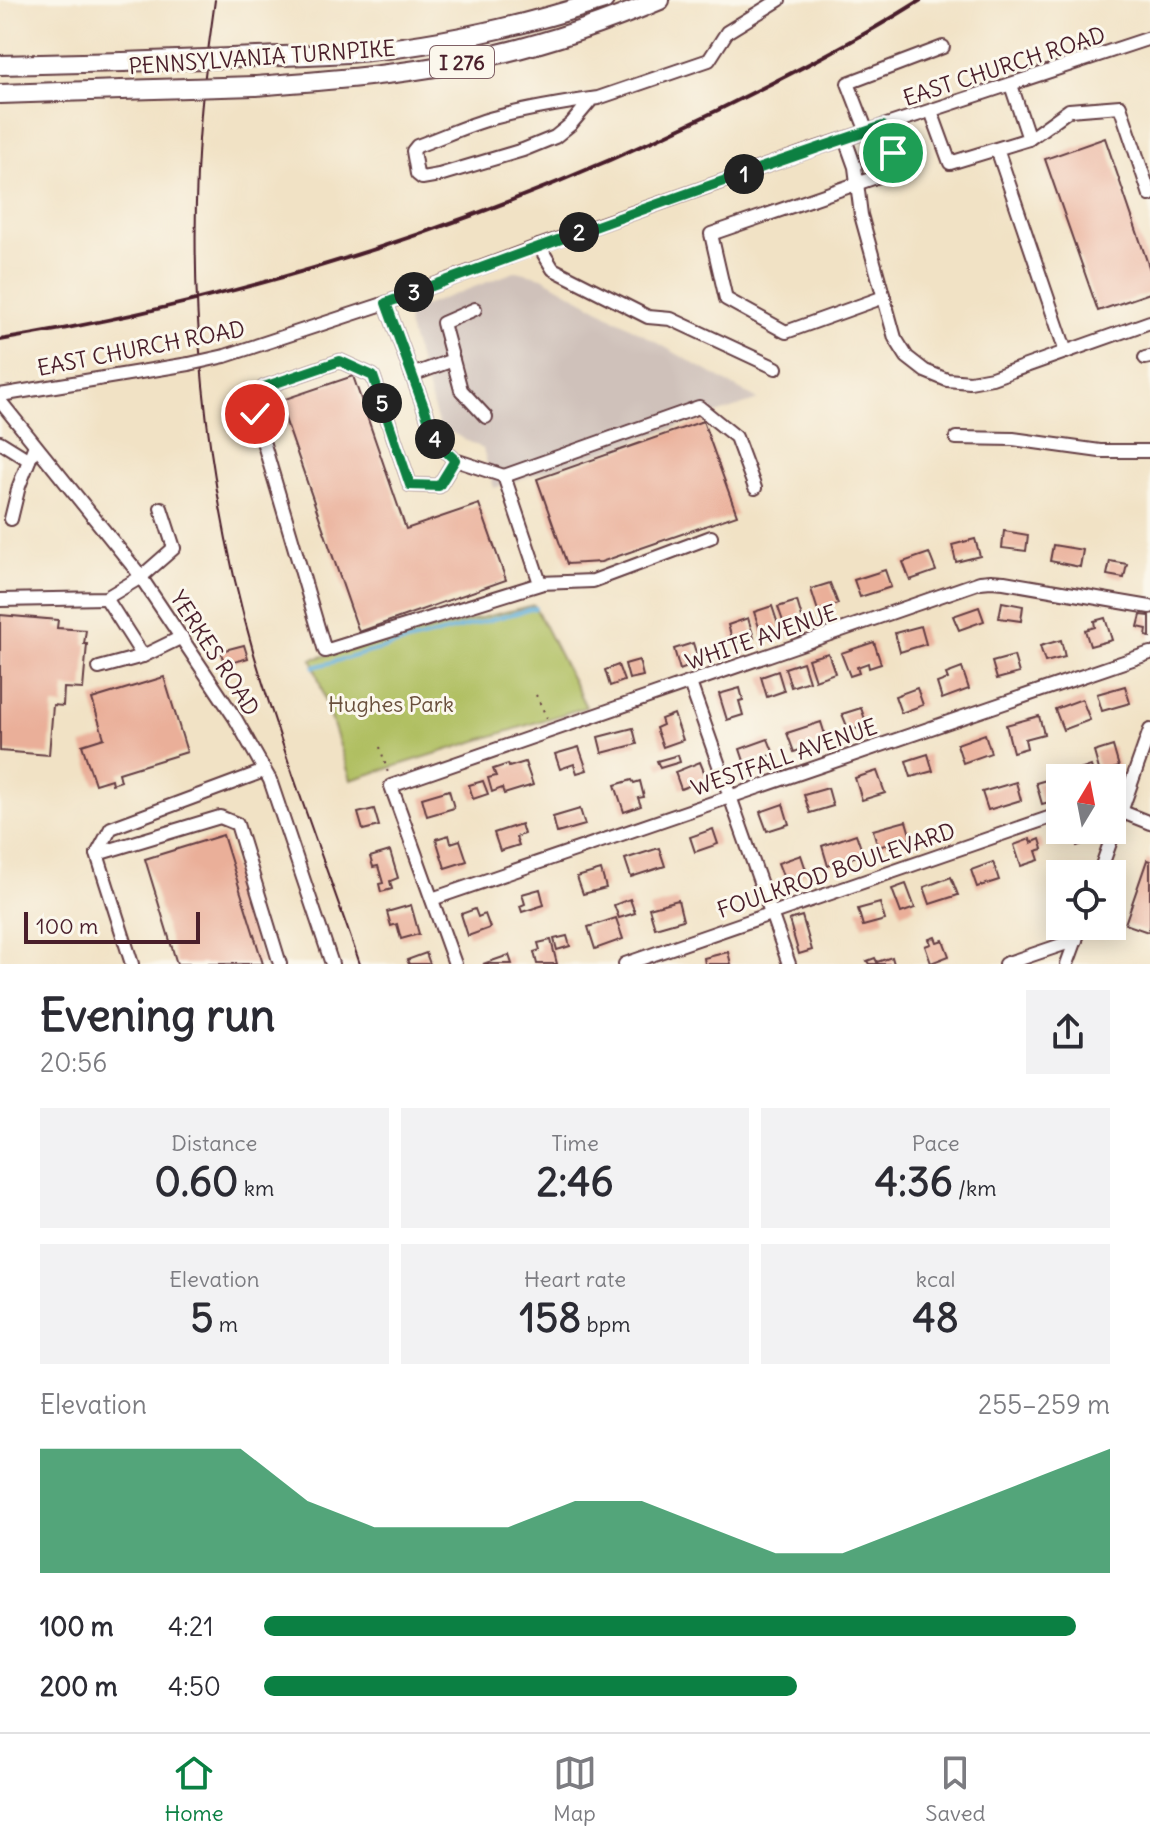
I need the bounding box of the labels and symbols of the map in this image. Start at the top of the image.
street label: EAST CHURCH ROAD [899,20,1109,112]
street label: PENNSYLVANIA TURNPIKE [128,34,396,80]
road number: I 276 [430,46,494,78]
pin [859,119,927,187]
pin: 1 [724,154,764,194]
pin: 2 [559,212,599,252]
pin: 3 [394,272,434,312]
street label: EAST CHURCH ROAD [35,314,247,382]
pin [221,380,289,448]
pin: 5 [362,383,402,423]
pin: 4 [415,419,455,459]
street label: YERKES ROAD [164,585,266,721]
street label: WHITE AVENUE [682,598,840,676]
park label: Hughes Park [328,690,454,718]
street label: WESTFALL AVENUE [687,712,881,802]
north arrow [1046,764,1126,844]
street label: FOULKROD BOULEVARD [713,816,959,924]
scale bar [24,908,200,944]

